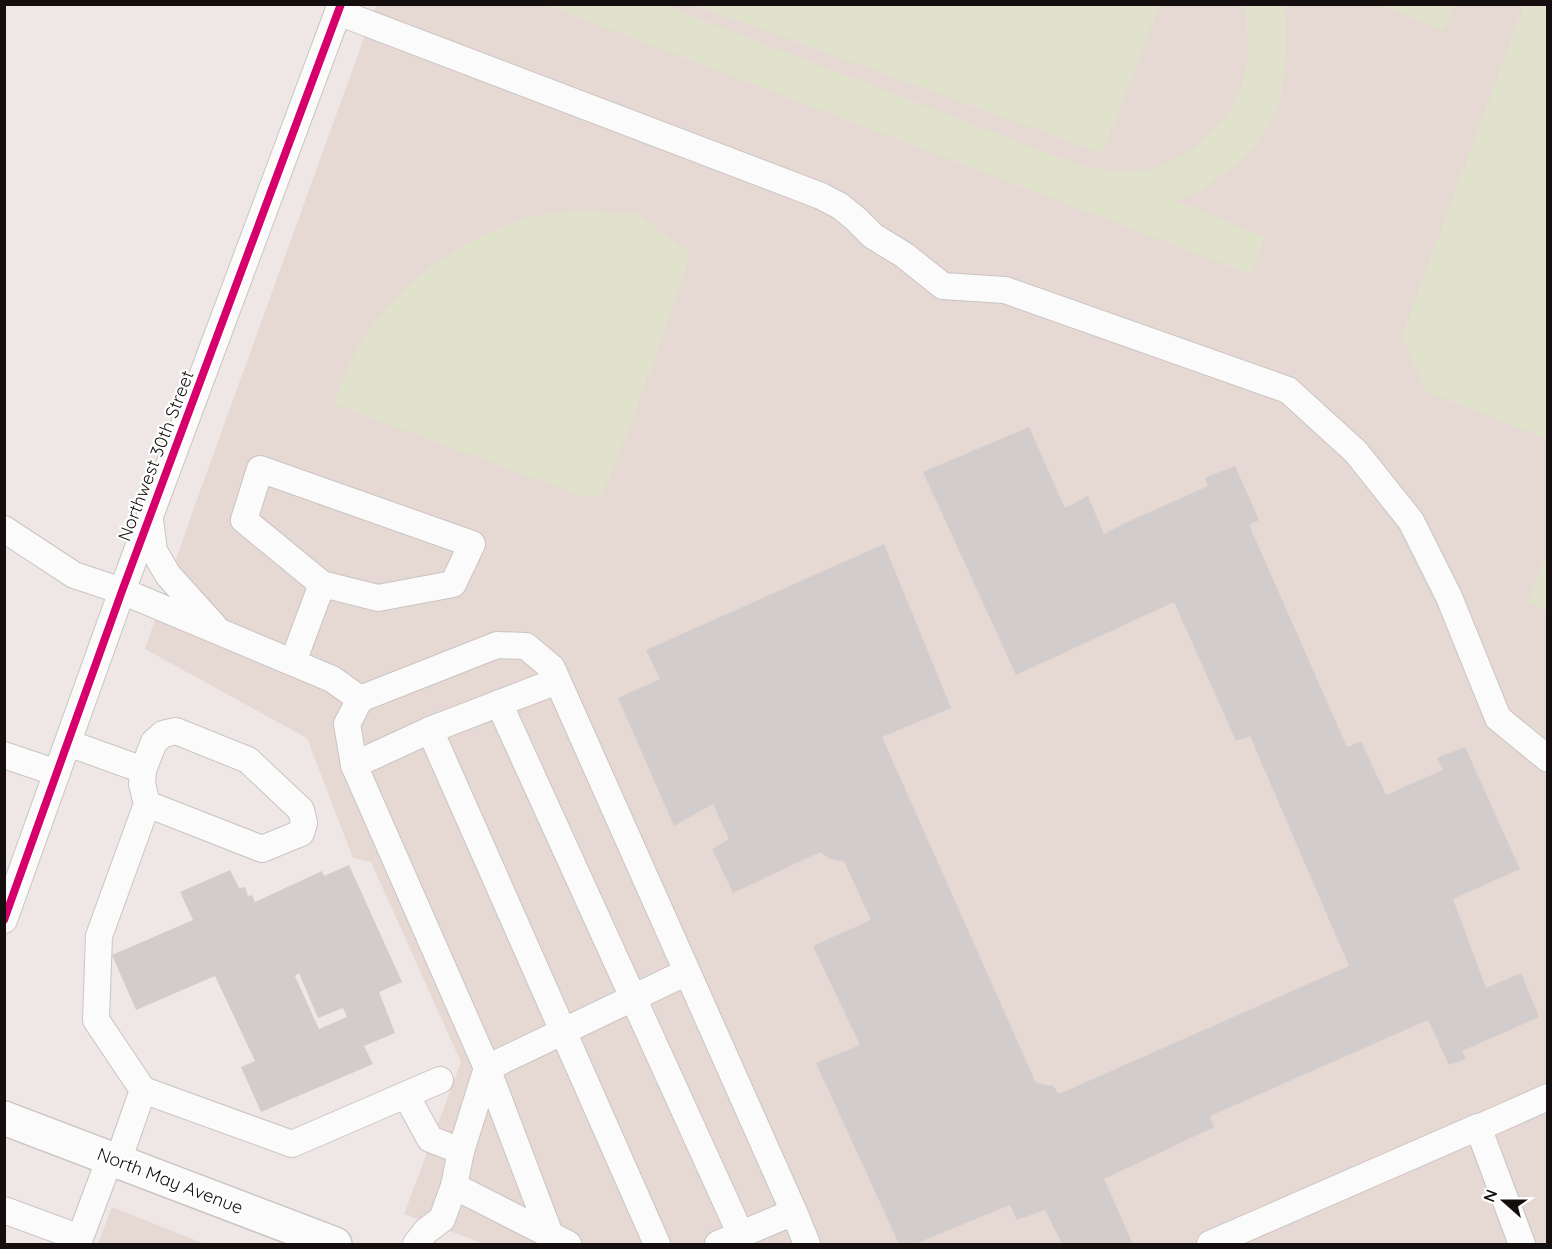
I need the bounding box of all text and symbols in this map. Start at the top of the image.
street label: Northwest 30th Street [112,367,199,544]
street label: North May Avenue [94,1142,246,1219]
north arrow [1474,1171,1534,1231]
text: N [1479,1187,1501,1205]

